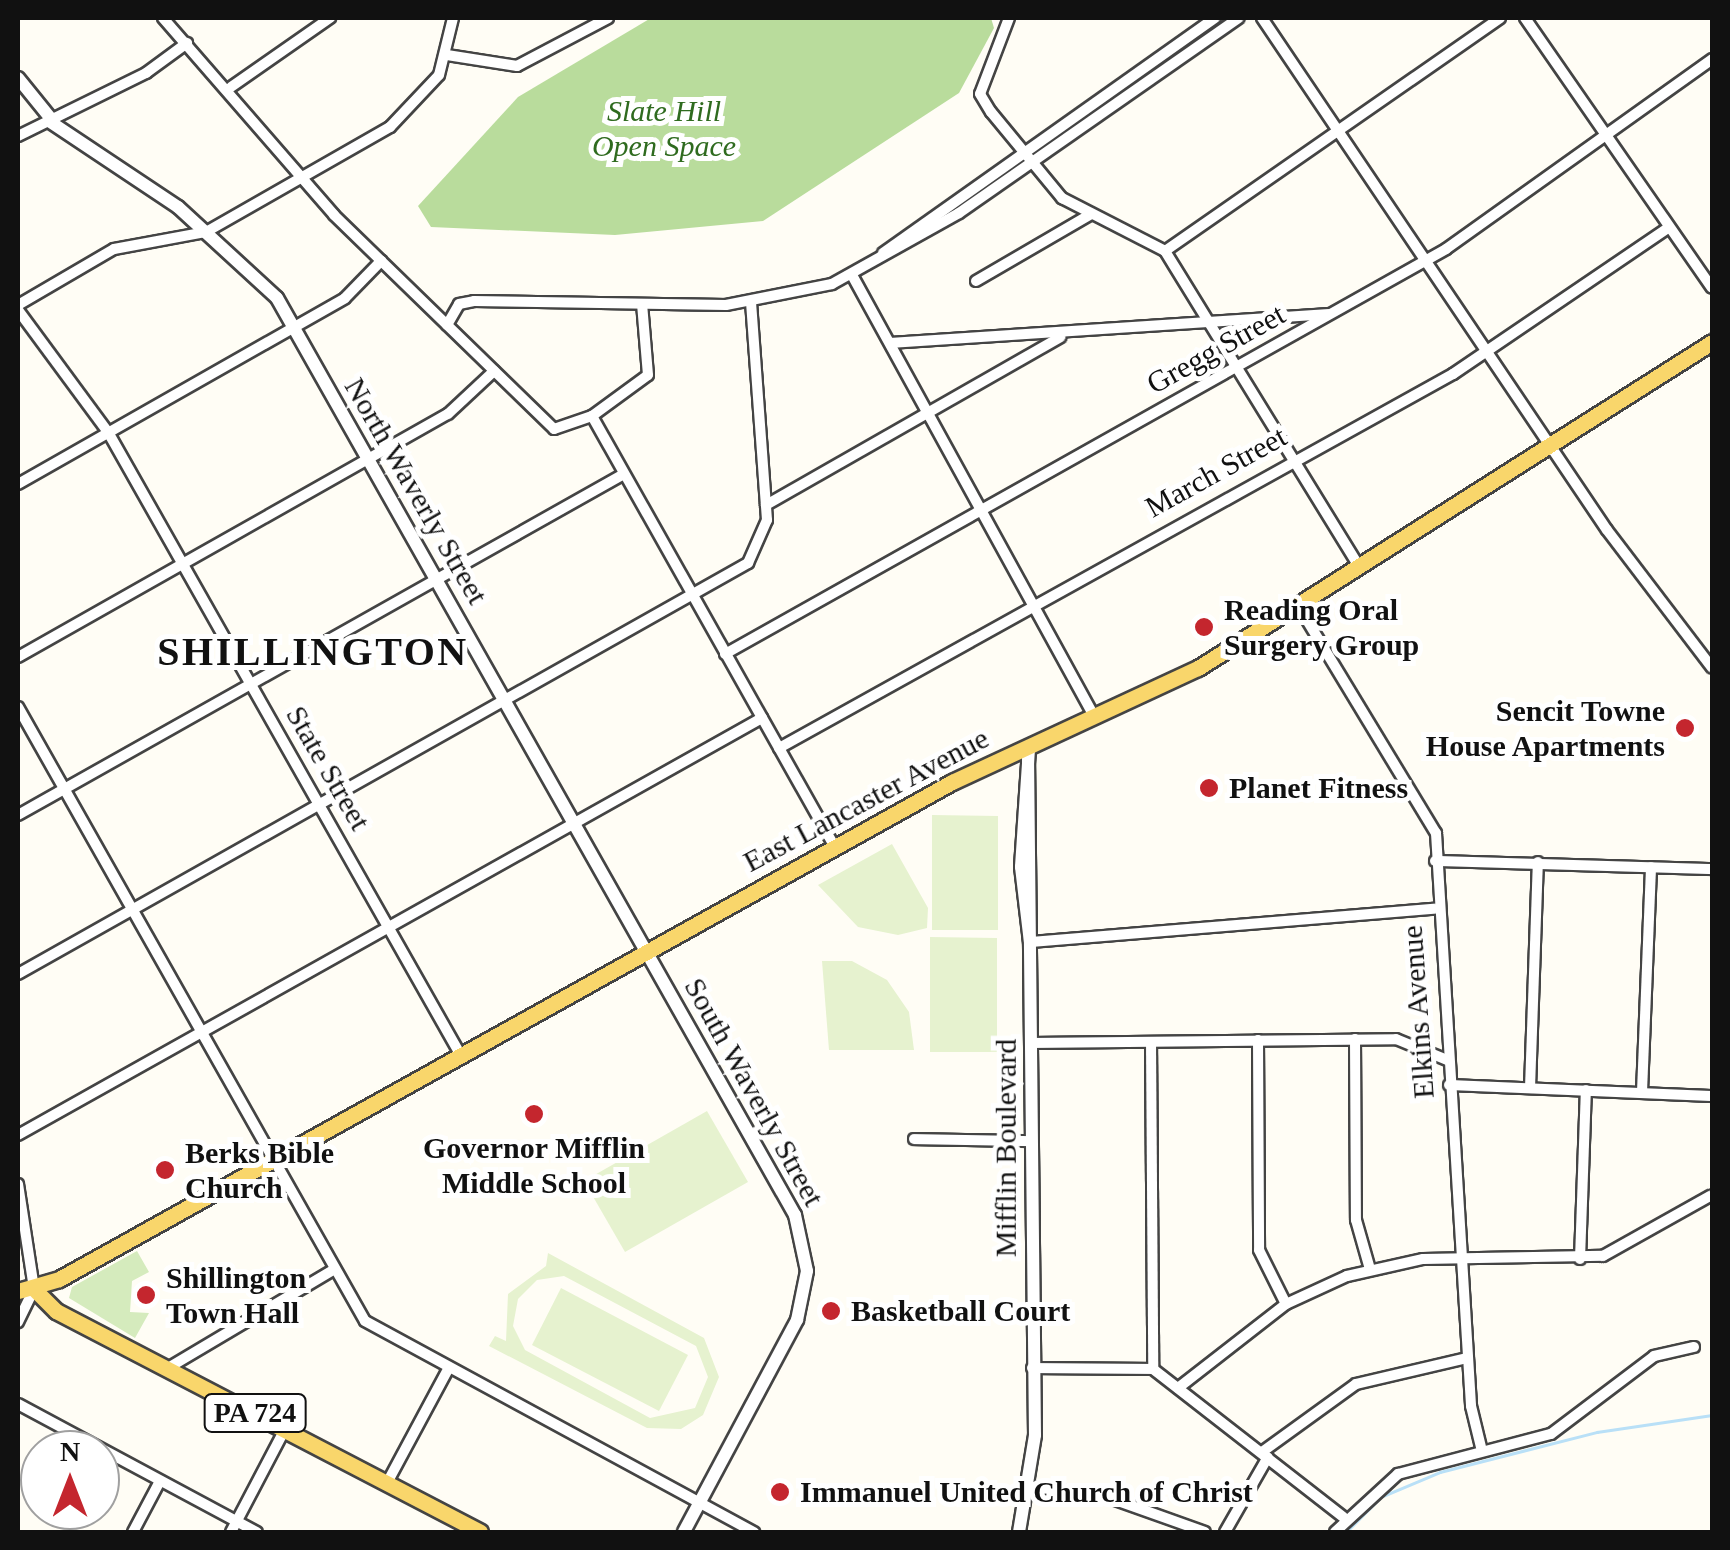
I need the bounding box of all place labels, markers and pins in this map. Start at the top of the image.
place label: Reading Oral Surgery Group [1224,592,1419,662]
marker: Reading Oral Surgery Group [1193,616,1215,638]
place label: Sencit Towne House Apartments [1424,693,1665,764]
marker: Sencit Towne House Apartments [1674,717,1696,739]
place label: Planet Fitness [1229,770,1408,806]
marker: Planet Fitness [1198,777,1220,799]
marker: Governor Mifflin Middle School [523,1103,545,1125]
place label: Governor Mifflin Middle School [423,1130,645,1200]
place label: Berks Bible Church [185,1135,334,1206]
marker: Berks Bible Church [154,1159,176,1181]
place label: Shillington Town Hall [166,1260,306,1330]
marker: Shillington Town Hall [135,1284,157,1306]
place label: Basketball Court [851,1293,1070,1329]
marker: Basketball Court [820,1300,842,1322]
place label: Immanuel United Church of Christ [800,1474,1253,1510]
marker: Immanuel United Church of Christ [769,1481,791,1503]

